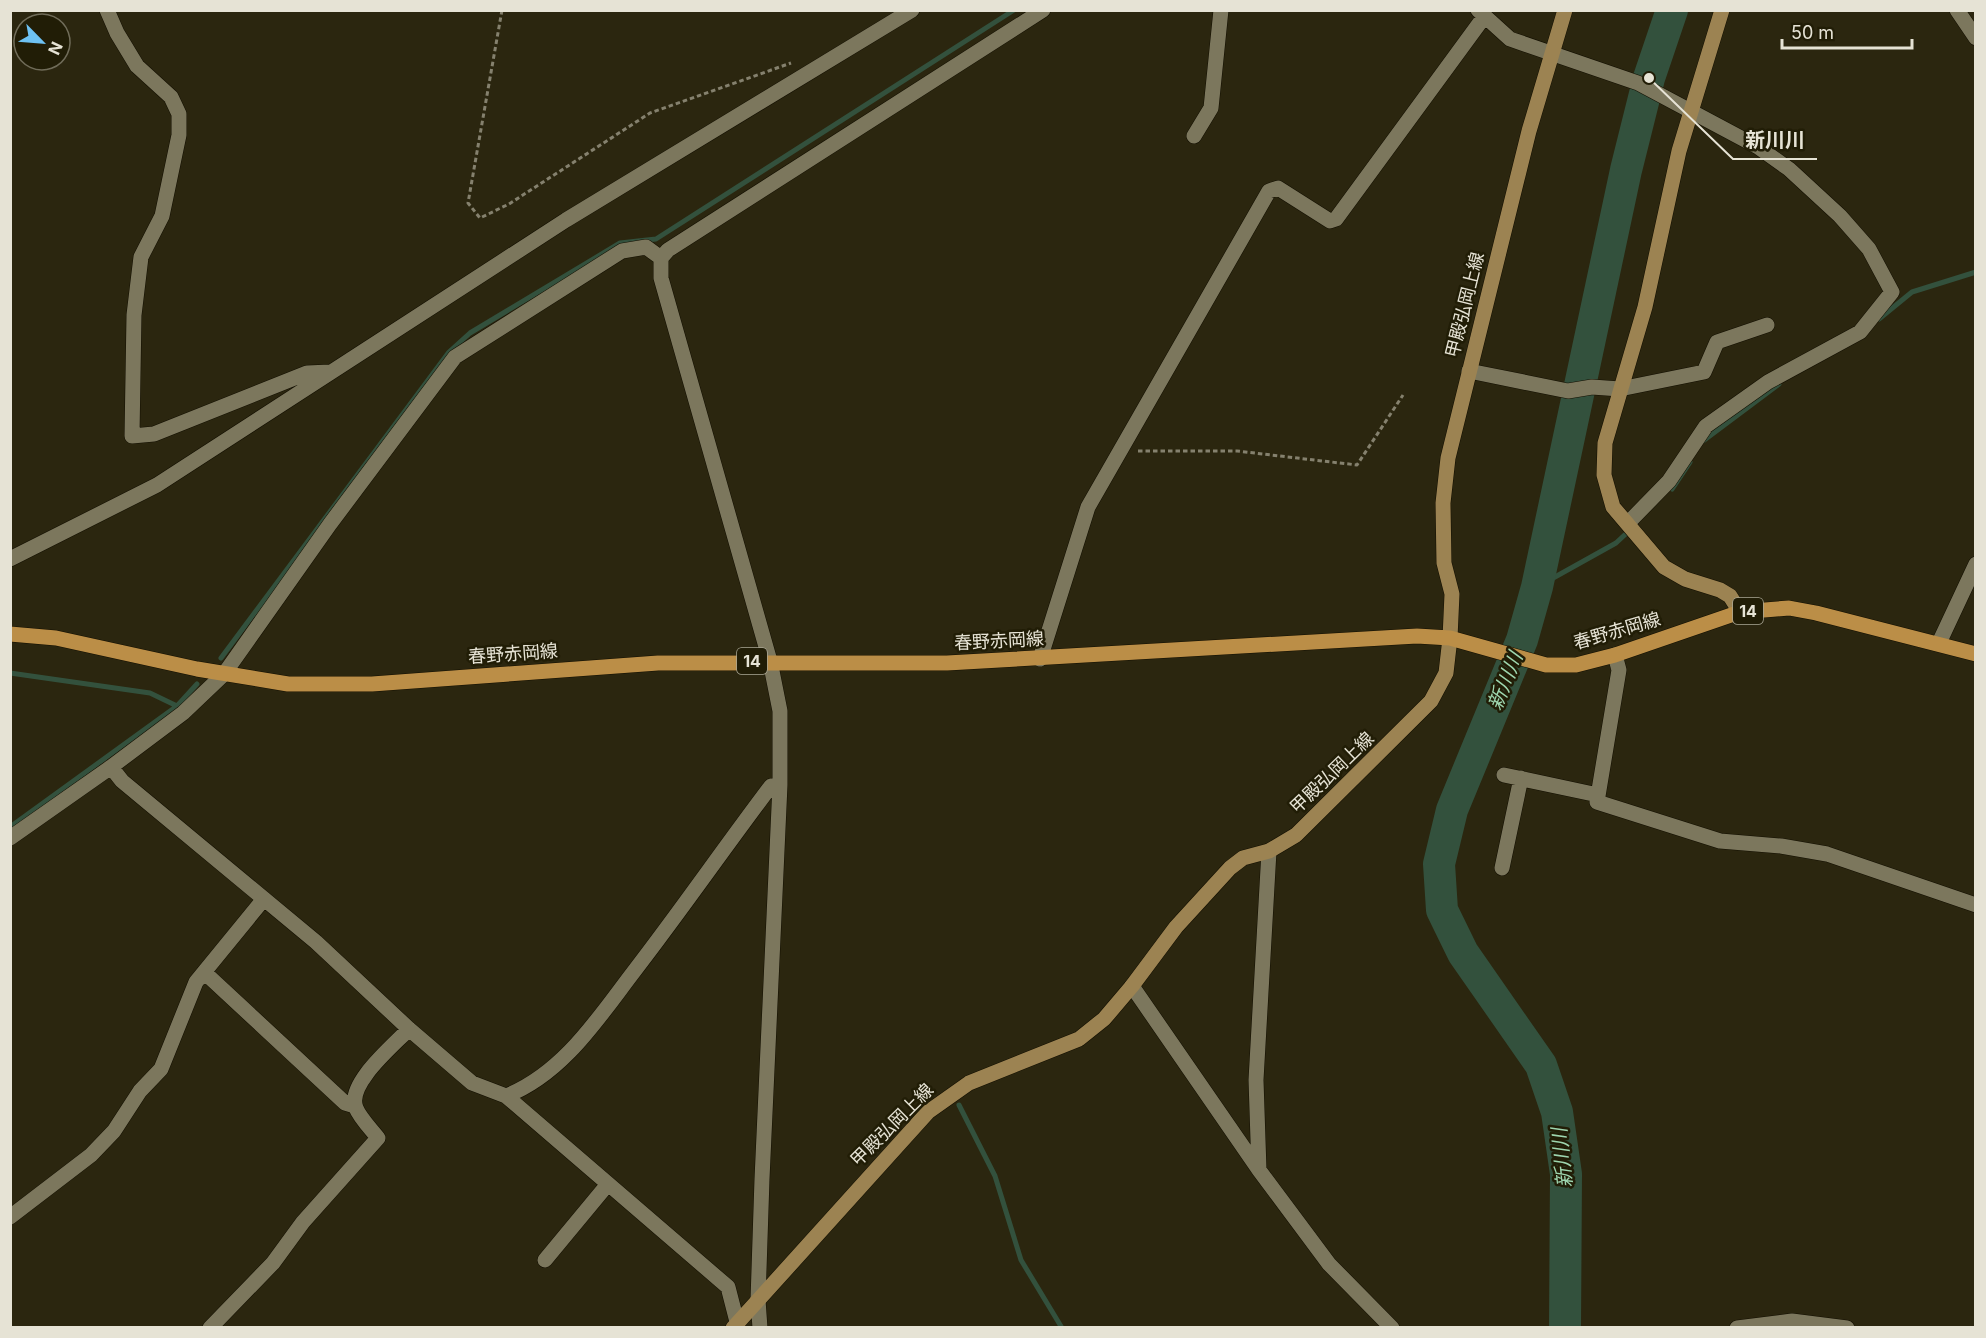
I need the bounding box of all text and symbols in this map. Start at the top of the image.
north arrow [12,12,72,72]
scale bar [1782,12,1912,50]
text: 50 m [1791,22,1834,43]
text: N [44,39,67,58]
callout: 新川川 [1733,121,1817,159]
text: 新川川 [1745,128,1805,152]
street label: 甲殿弘岡上線 [1441,250,1488,360]
road number: 14 [1733,598,1763,624]
street label: 春野赤岡線 [1571,608,1663,653]
street label: 春野赤岡線 [953,628,1044,653]
street label: 春野赤岡線 [467,640,559,667]
water label: 新川川 [1483,647,1528,713]
road number: 14 [737,648,767,674]
street label: 甲殿弘岡上線 [1286,728,1378,818]
street label: 甲殿弘岡上線 [846,1079,937,1170]
water label: 新川川 [1547,1125,1577,1189]

